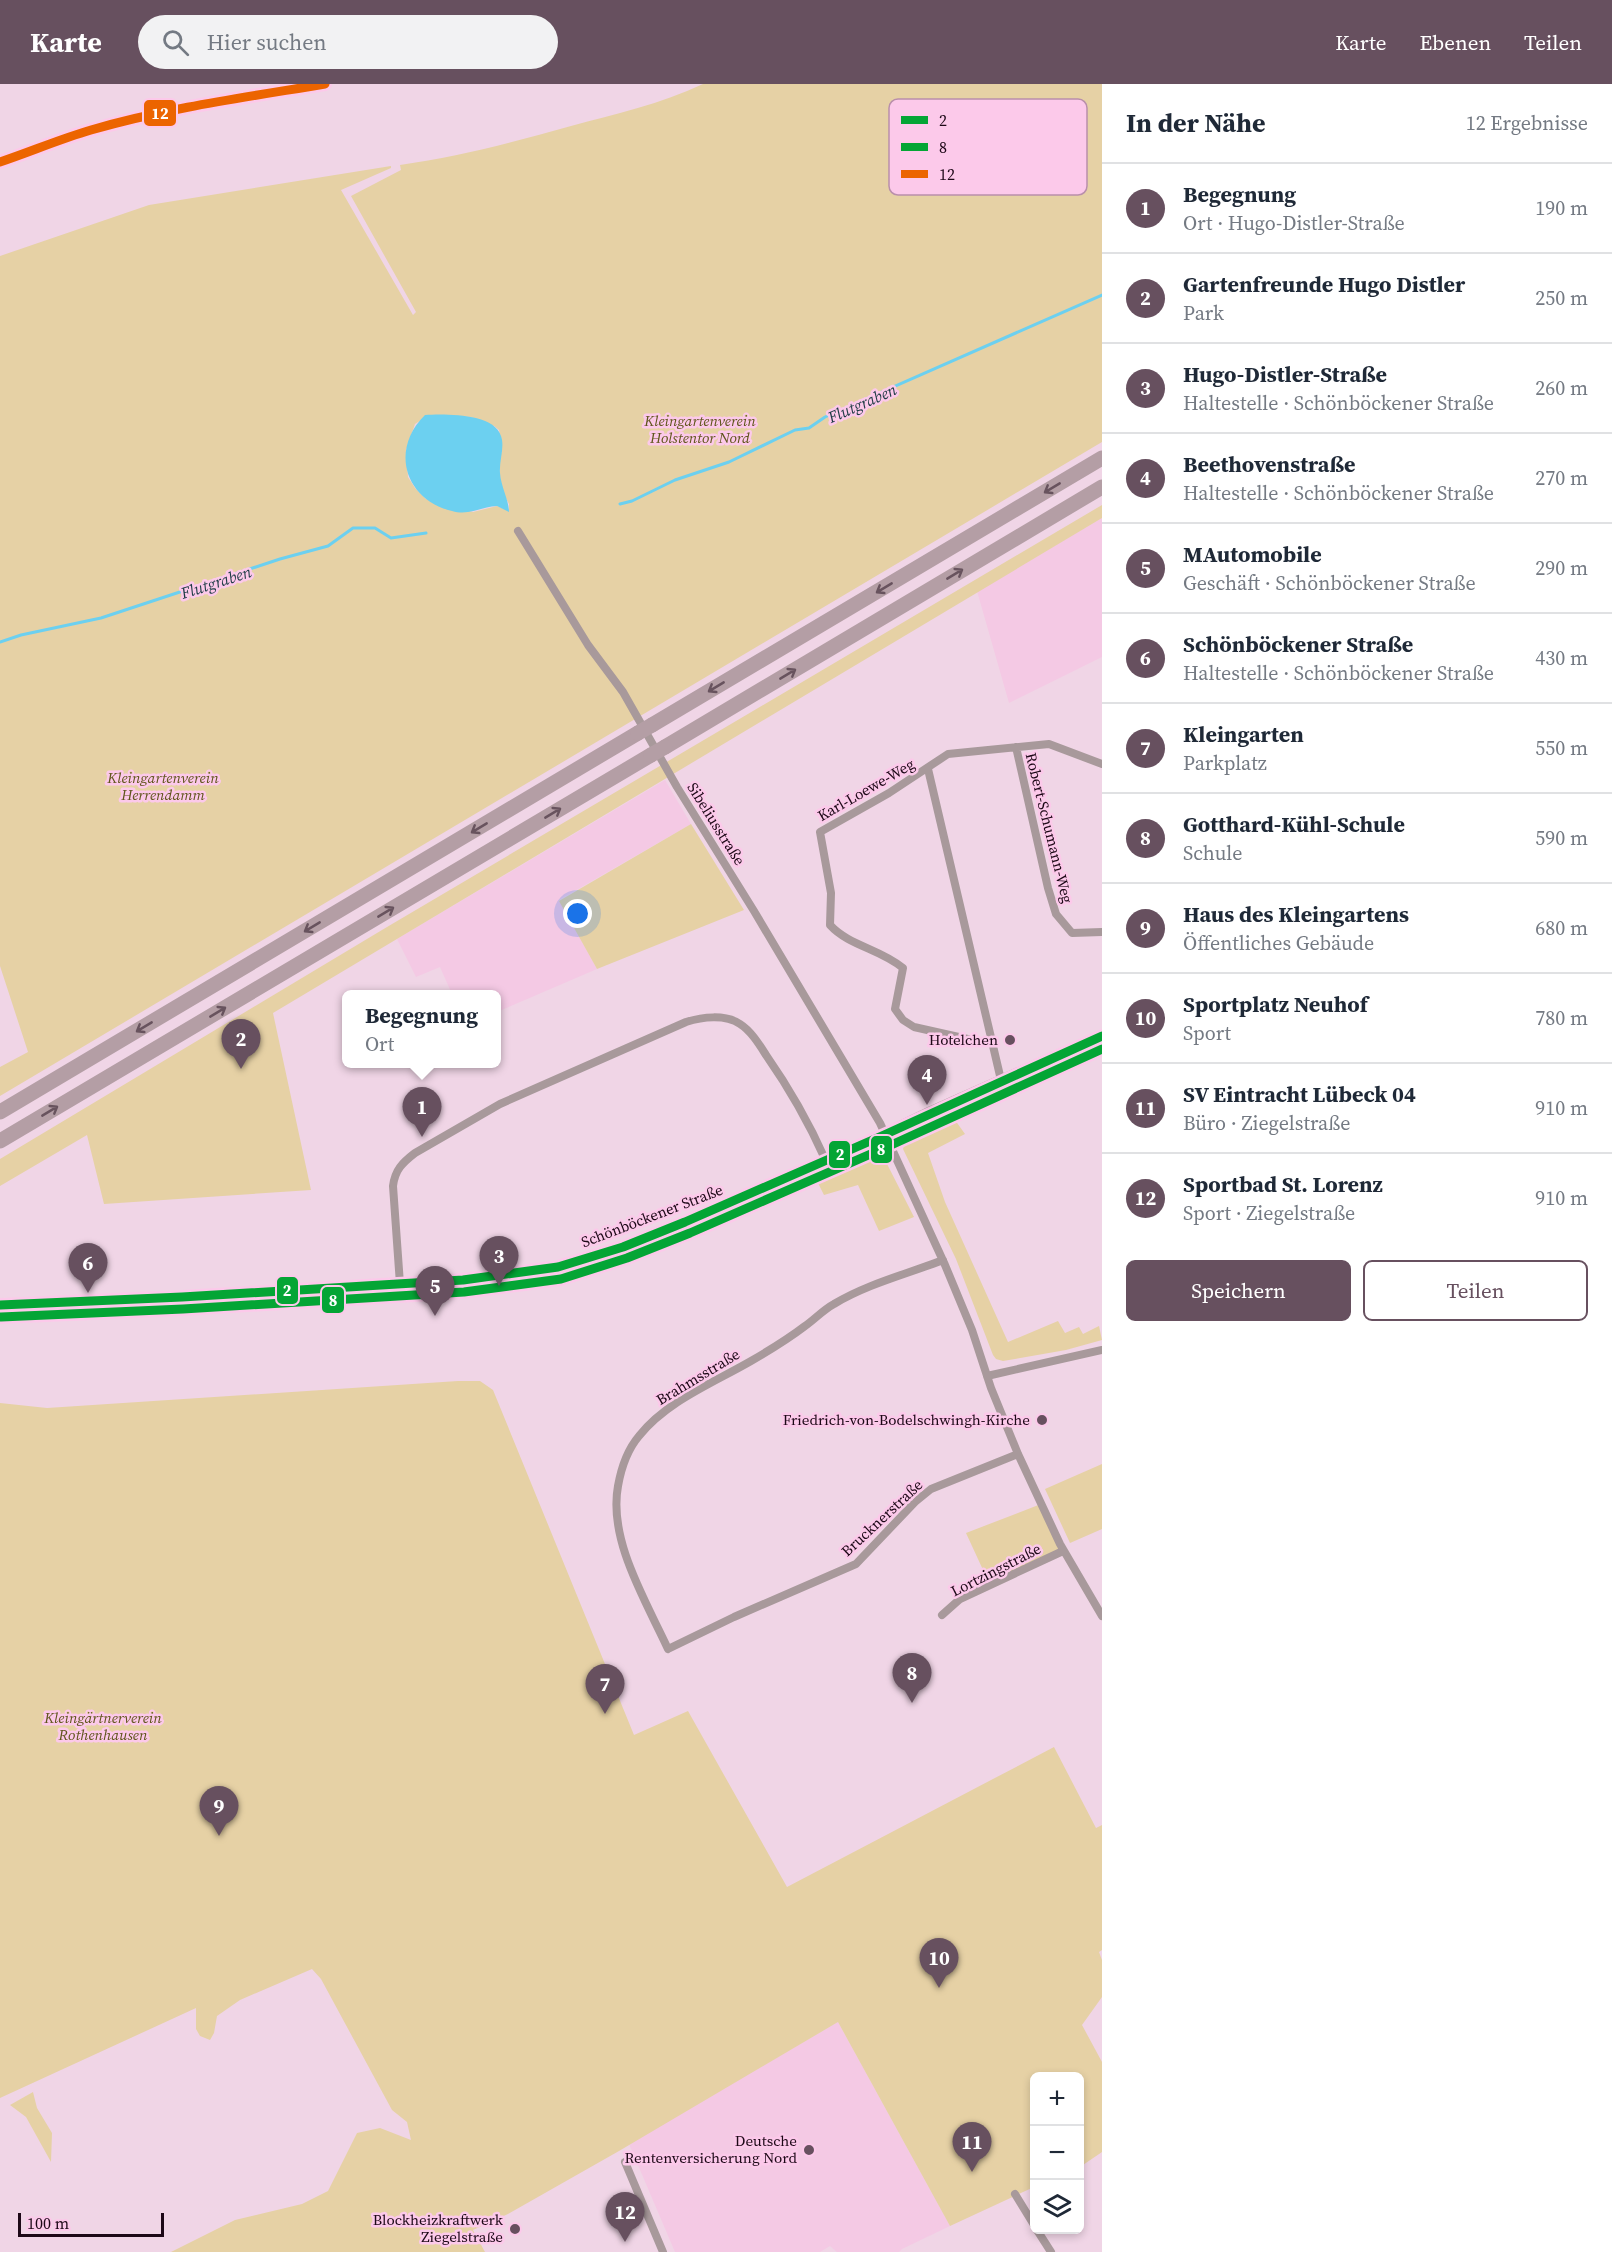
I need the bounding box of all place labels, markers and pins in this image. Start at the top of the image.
pin: 2 [222,1020,260,1069]
place label: Hotelchen [929,1029,998,1050]
marker: Hotelchen [1003,1033,1017,1047]
pin: 4 [908,1056,946,1105]
pin: 1 [402,1088,442,1137]
pin: 3 [480,1236,518,1286]
pin: 6 [68,1244,107,1293]
pin: 5 [416,1266,454,1316]
place label: Friedrich-von-Bodelschwingh-Kirche [783,1409,1030,1430]
marker: Friedrich-von-Bodelschwingh-Kirche [1035,1413,1049,1427]
pin: 8 [892,1654,932,1703]
pin: 7 [586,1664,624,1714]
pin: 9 [200,1786,238,1836]
pin: 10 [920,1938,958,1988]
pin: 11 [952,2122,992,2172]
place label: Deutsche Rentenversicherung Nord [624,2130,797,2168]
marker: Deutsche Rentenversicherung Nord [802,2143,816,2157]
pin: 12 [606,2192,644,2242]
place label: Blockheizkraftwerk Ziegelstraße [373,2209,504,2247]
marker: Blockheizkraftwerk Ziegelstraße [508,2222,522,2236]

